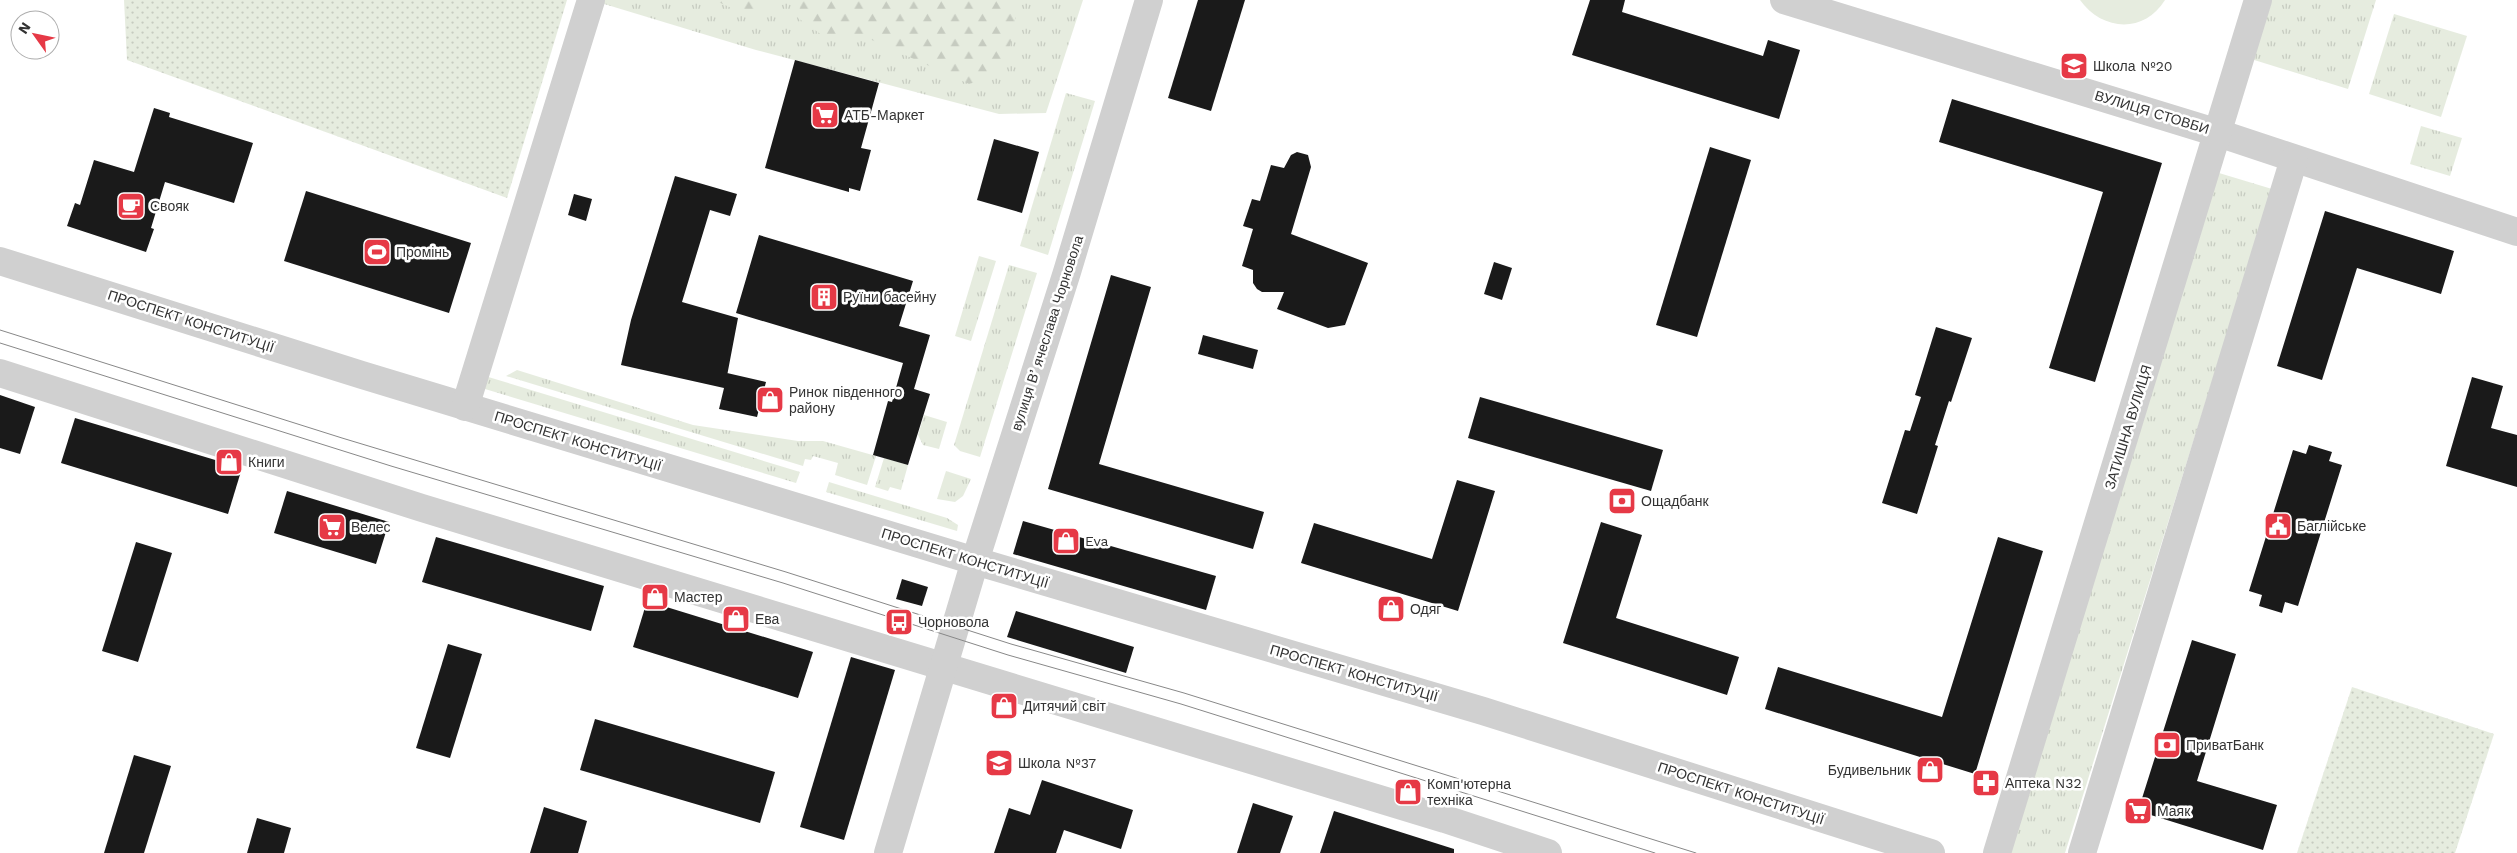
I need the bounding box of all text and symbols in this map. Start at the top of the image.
north arrow [10,10,60,60]
text: N [15,19,34,37]
school or university icon: Школа №20 [2059,51,2089,81]
place label: Школа №20 [2093,58,2173,74]
street label: ВУЛИЦЯ СТОВБИ [2093,87,2211,137]
supermarket icon: АТБ-Маркет [810,100,840,130]
place label: АТБ-Маркет [844,107,925,123]
cafe icon: Свояк [116,191,146,221]
place label: Свояк [150,198,190,214]
street label: вулиця Вʼячеслава Чорновола [1008,233,1086,433]
sports icon: Промінь [362,237,392,267]
place label: Промінь [396,244,449,260]
building icon: Руїни басейну [809,282,839,312]
street label: ПРОСПЕКТ КОНСТИТУЦІЇ [106,287,276,355]
place label: Руїни басейну [843,289,936,305]
street label: ЗАТИШНА ВУЛИЦЯ [2101,363,2155,491]
place label: Ринок південного району [789,384,903,416]
shop icon: Ринок південного району [755,385,785,415]
street label: ПРОСПЕКТ КОНСТИТУЦІЇ [493,408,664,474]
shop icon: Книги [214,447,244,477]
place label: Книги [248,454,285,470]
bank icon: Ощадбанк [1607,486,1637,516]
place label: Ощадбанк [1641,493,1710,509]
public building icon: Баглійське [2263,511,2293,541]
supermarket icon: Велес [317,512,347,542]
place label: Баглійське [2297,518,2366,534]
place label: Велес [351,519,391,535]
street label: ПРОСПЕКТ КОНСТИТУЦІЇ [880,525,1051,591]
shop icon: Eva [1051,526,1081,556]
place label: Eva [1085,533,1109,549]
shop icon: Мастер [640,582,670,612]
place label: Мастер [674,589,723,605]
shop icon: Одяг [1376,594,1406,624]
place label: Одяг [1410,601,1441,617]
shop icon: Ева [721,604,751,634]
bus stop icon: Чорновола [884,607,914,637]
place label: Ева [755,611,780,627]
place label: Чорновола [918,614,989,630]
street label: ПРОСПЕКТ КОНСТИТУЦІЇ [1268,641,1440,705]
shop icon: Дитячий світ [989,691,1019,721]
place label: Дитячий світ [1023,698,1107,714]
bank icon: ПриватБанк [2152,730,2182,760]
place label: ПриватБанк [2186,737,2265,753]
school or university icon: Школа №37 [984,748,1014,778]
place label: Школа №37 [1018,755,1096,771]
shop icon: Будивельник [1915,755,1945,785]
street label: ПРОСПЕКТ КОНСТИТУЦІЇ [1656,759,1826,827]
place label: Будивельник [1828,762,1912,778]
pharmacy icon: Аптека N32 [1971,768,2001,798]
place label: Аптека N32 [2005,775,2082,791]
place label: Комп'ютерна техніка [1427,776,1511,808]
shop icon: Комп'ютерна техніка [1393,777,1423,807]
supermarket icon: Маяк [2123,796,2153,826]
place label: Маяк [2157,803,2191,819]

